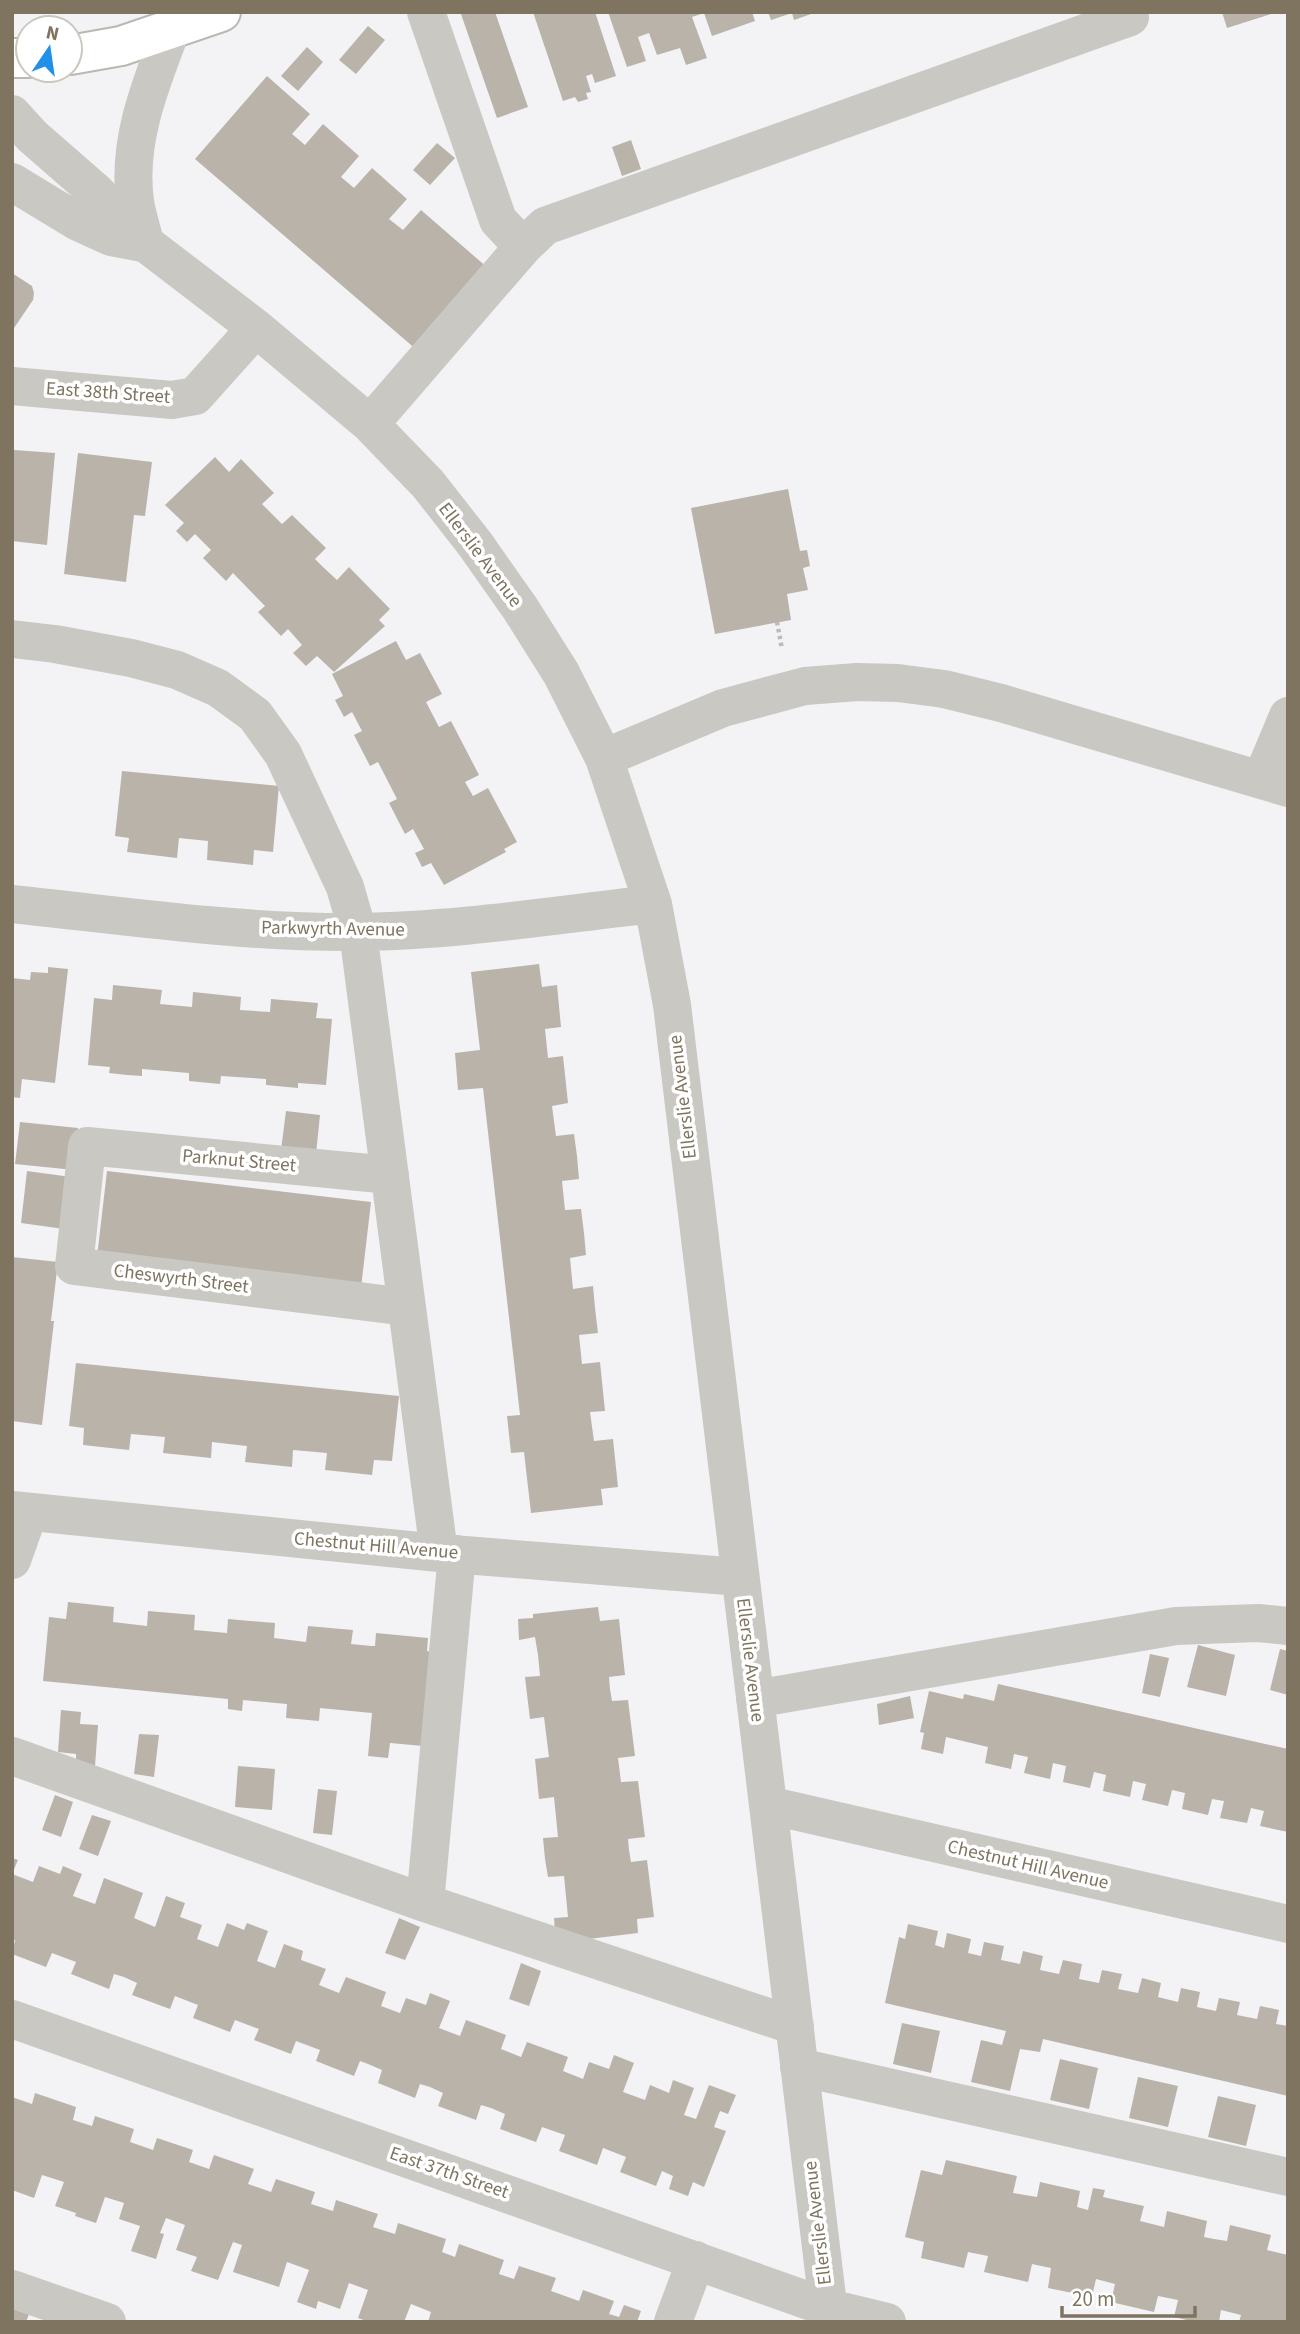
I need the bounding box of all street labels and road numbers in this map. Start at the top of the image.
street label: East 38th Street [45,375,172,411]
street label: Ellerslie Avenue [432,497,528,613]
street label: Parkwyrth Avenue [261,914,405,944]
street label: Ellerslie Avenue [662,1033,704,1161]
street label: Parknut Street [181,1143,298,1179]
street label: Cheswyrth Street [112,1257,251,1301]
street label: Chestnut Hill Avenue [293,1525,459,1567]
street label: Ellerslie Avenue [729,1596,771,1724]
street label: Chestnut Hill Avenue [945,1833,1111,1897]
street label: East 37th Street [386,2140,513,2206]
street label: Ellerslie Avenue [797,2159,839,2287]

